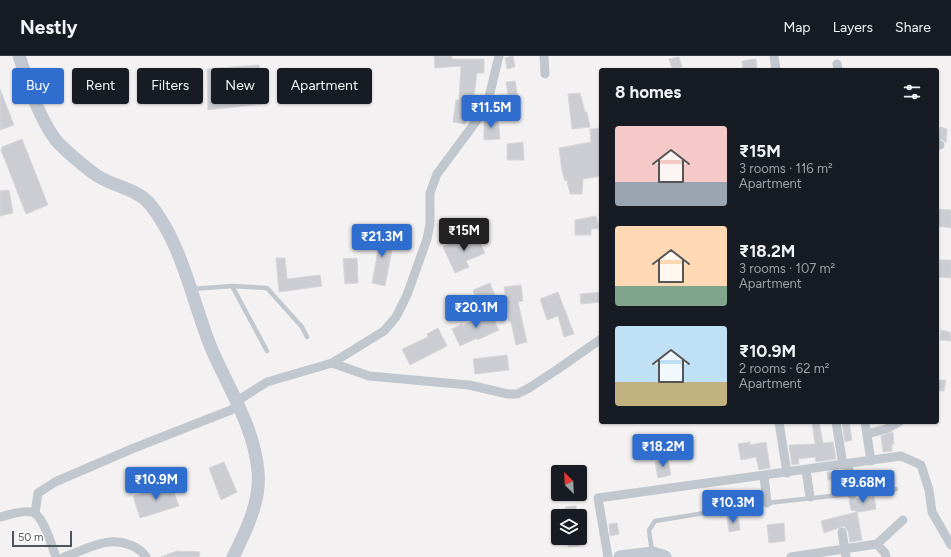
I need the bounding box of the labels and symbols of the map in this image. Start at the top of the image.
pin: ₹11.5M [458,95,524,129]
pin: ₹15M [440,218,488,252]
pin: ₹21.3M [349,224,415,258]
pin: ₹20.1M [443,295,509,329]
pin: ₹18.2M [630,434,696,468]
north arrow [551,465,587,501]
pin: ₹10.9M [123,467,189,501]
pin: ₹9.68M [830,470,896,504]
pin: ₹10.3M [700,490,766,524]
scale bar [12,529,72,548]

